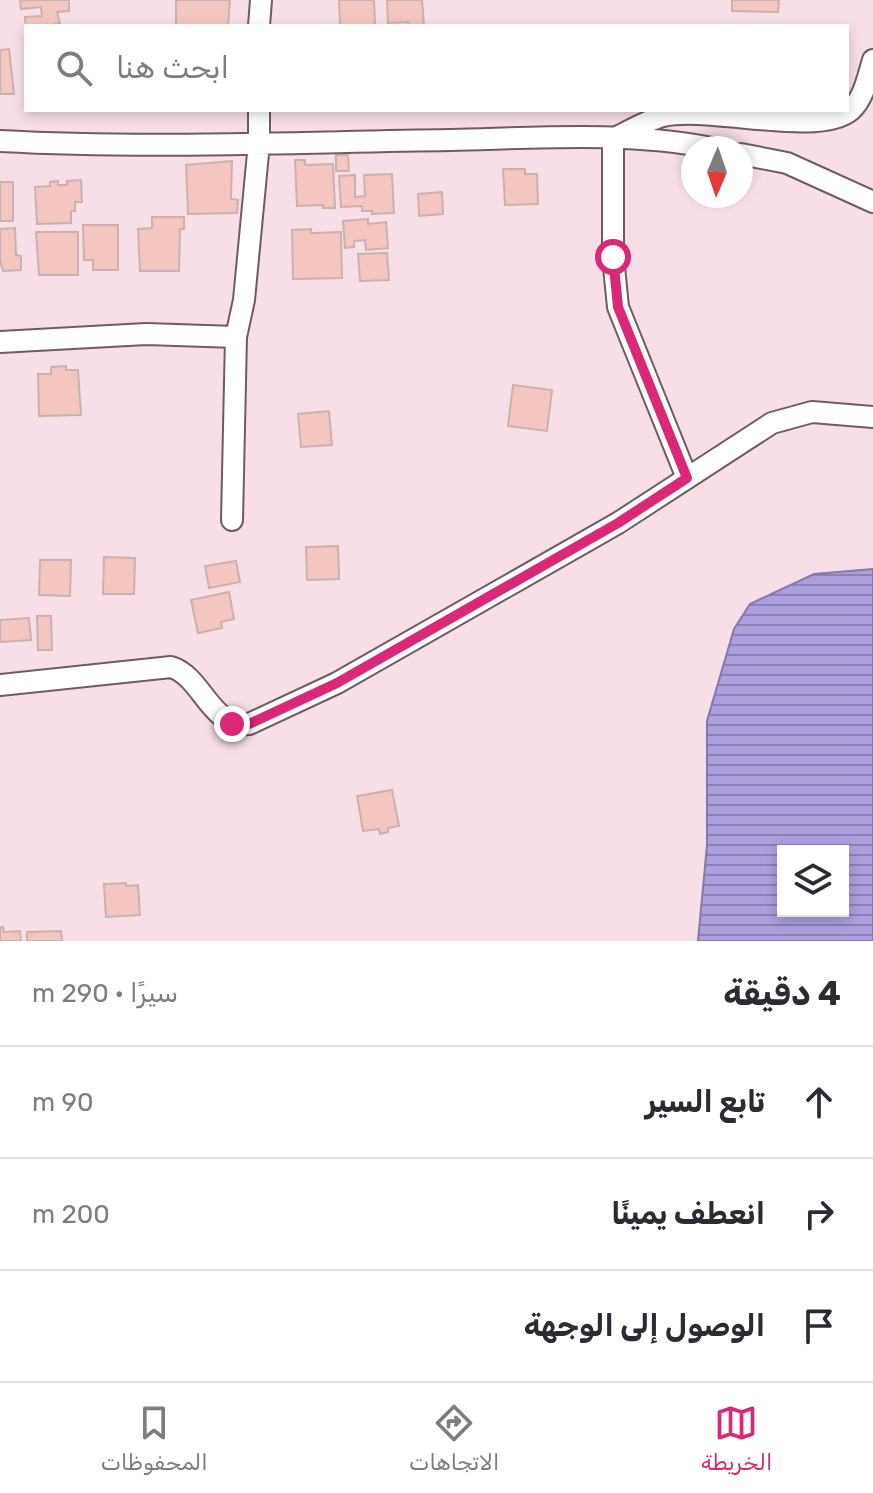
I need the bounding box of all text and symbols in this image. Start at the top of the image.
search box [24,24,849,112]
icon: search [52,46,96,90]
text: ابحث هنا [116,50,229,86]
north arrow [681,136,753,208]
route start [595,239,631,275]
route end [214,706,250,742]
map controls [777,845,849,917]
button: layers [777,845,849,917]
text: 4 دقيقة [723,973,841,1014]
text: سيرًا · 290 m [32,978,178,1009]
icon: ahead [797,1080,841,1124]
text: تابع السير [645,1084,765,1120]
text: 90 m [32,1087,93,1118]
icon: right [797,1192,841,1236]
text: انعطف يمينًا [611,1196,765,1232]
text: 200 m [32,1199,110,1230]
icon: arrive [797,1304,841,1348]
text: الوصول إلى الوجهة [524,1308,765,1344]
tab: المحفوظات [101,1401,208,1476]
tab: الاتجاهات [409,1401,499,1476]
tab: الخريطة [701,1401,772,1476]

